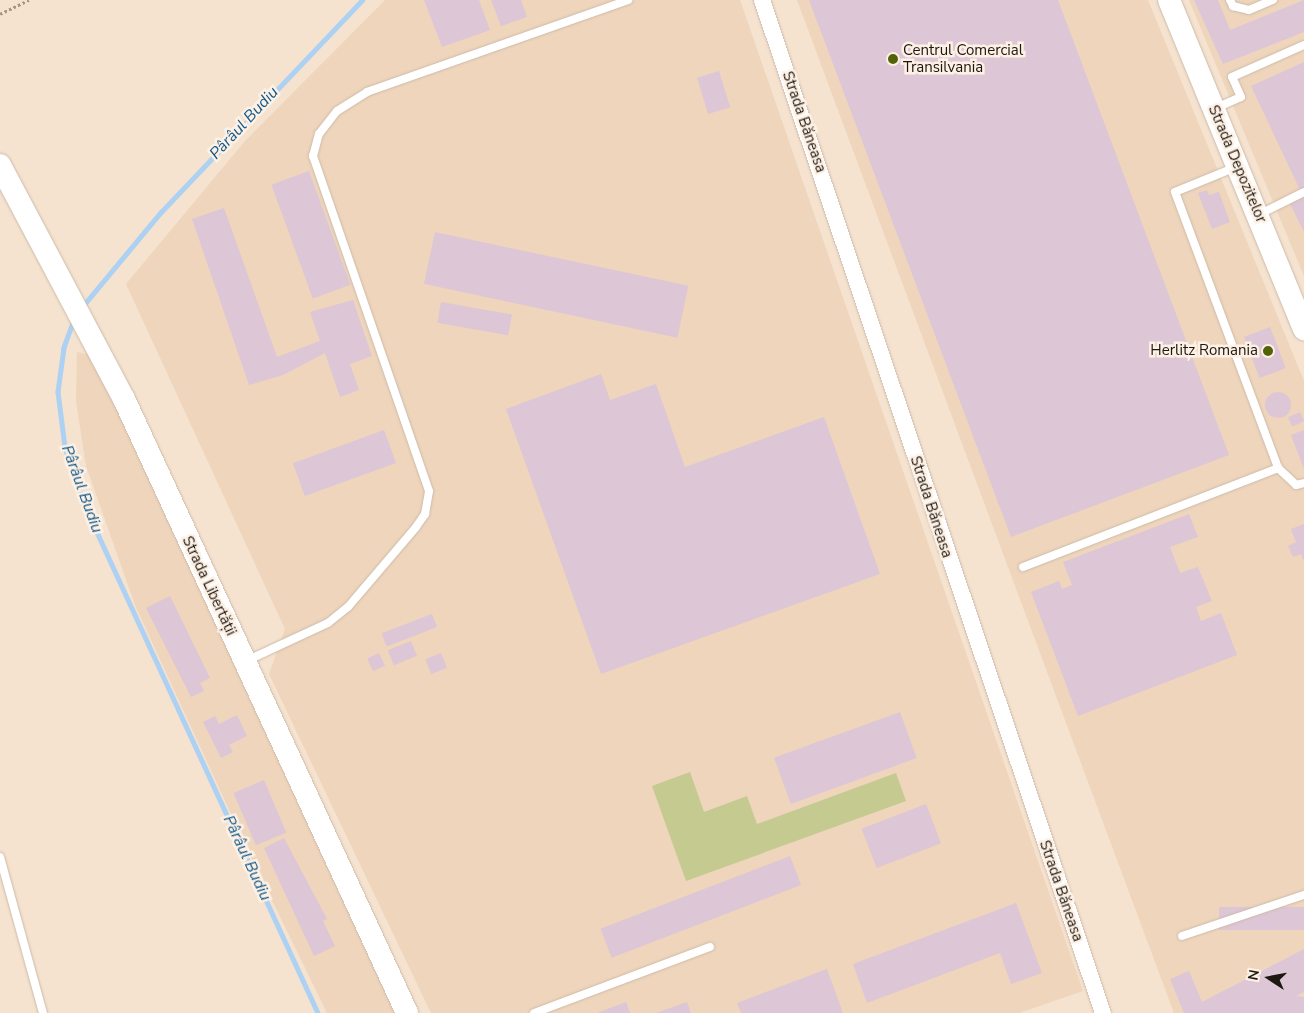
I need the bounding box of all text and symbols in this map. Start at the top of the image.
place label: Centrul Comercial Transilvania [903,41,1023,76]
marker: Centrul Comercial Transilvania [887,53,899,65]
street label: Strada Băneasa [778,69,830,175]
water label: Pârâul Budiu [206,83,282,163]
street label: Strada Depozitelor [1204,102,1270,226]
place label: Herlitz Romania [1150,342,1258,360]
marker: Herlitz Romania [1262,345,1274,357]
water label: Pârâul Budiu [57,442,107,536]
street label: Strada Băneasa [906,454,956,560]
street label: Strada Libertății [178,533,240,639]
water label: Pârâul Budiu [219,812,275,904]
street label: Strada Băneasa [1035,838,1087,944]
north arrow [1244,953,1294,1003]
text: N [1243,968,1264,982]

